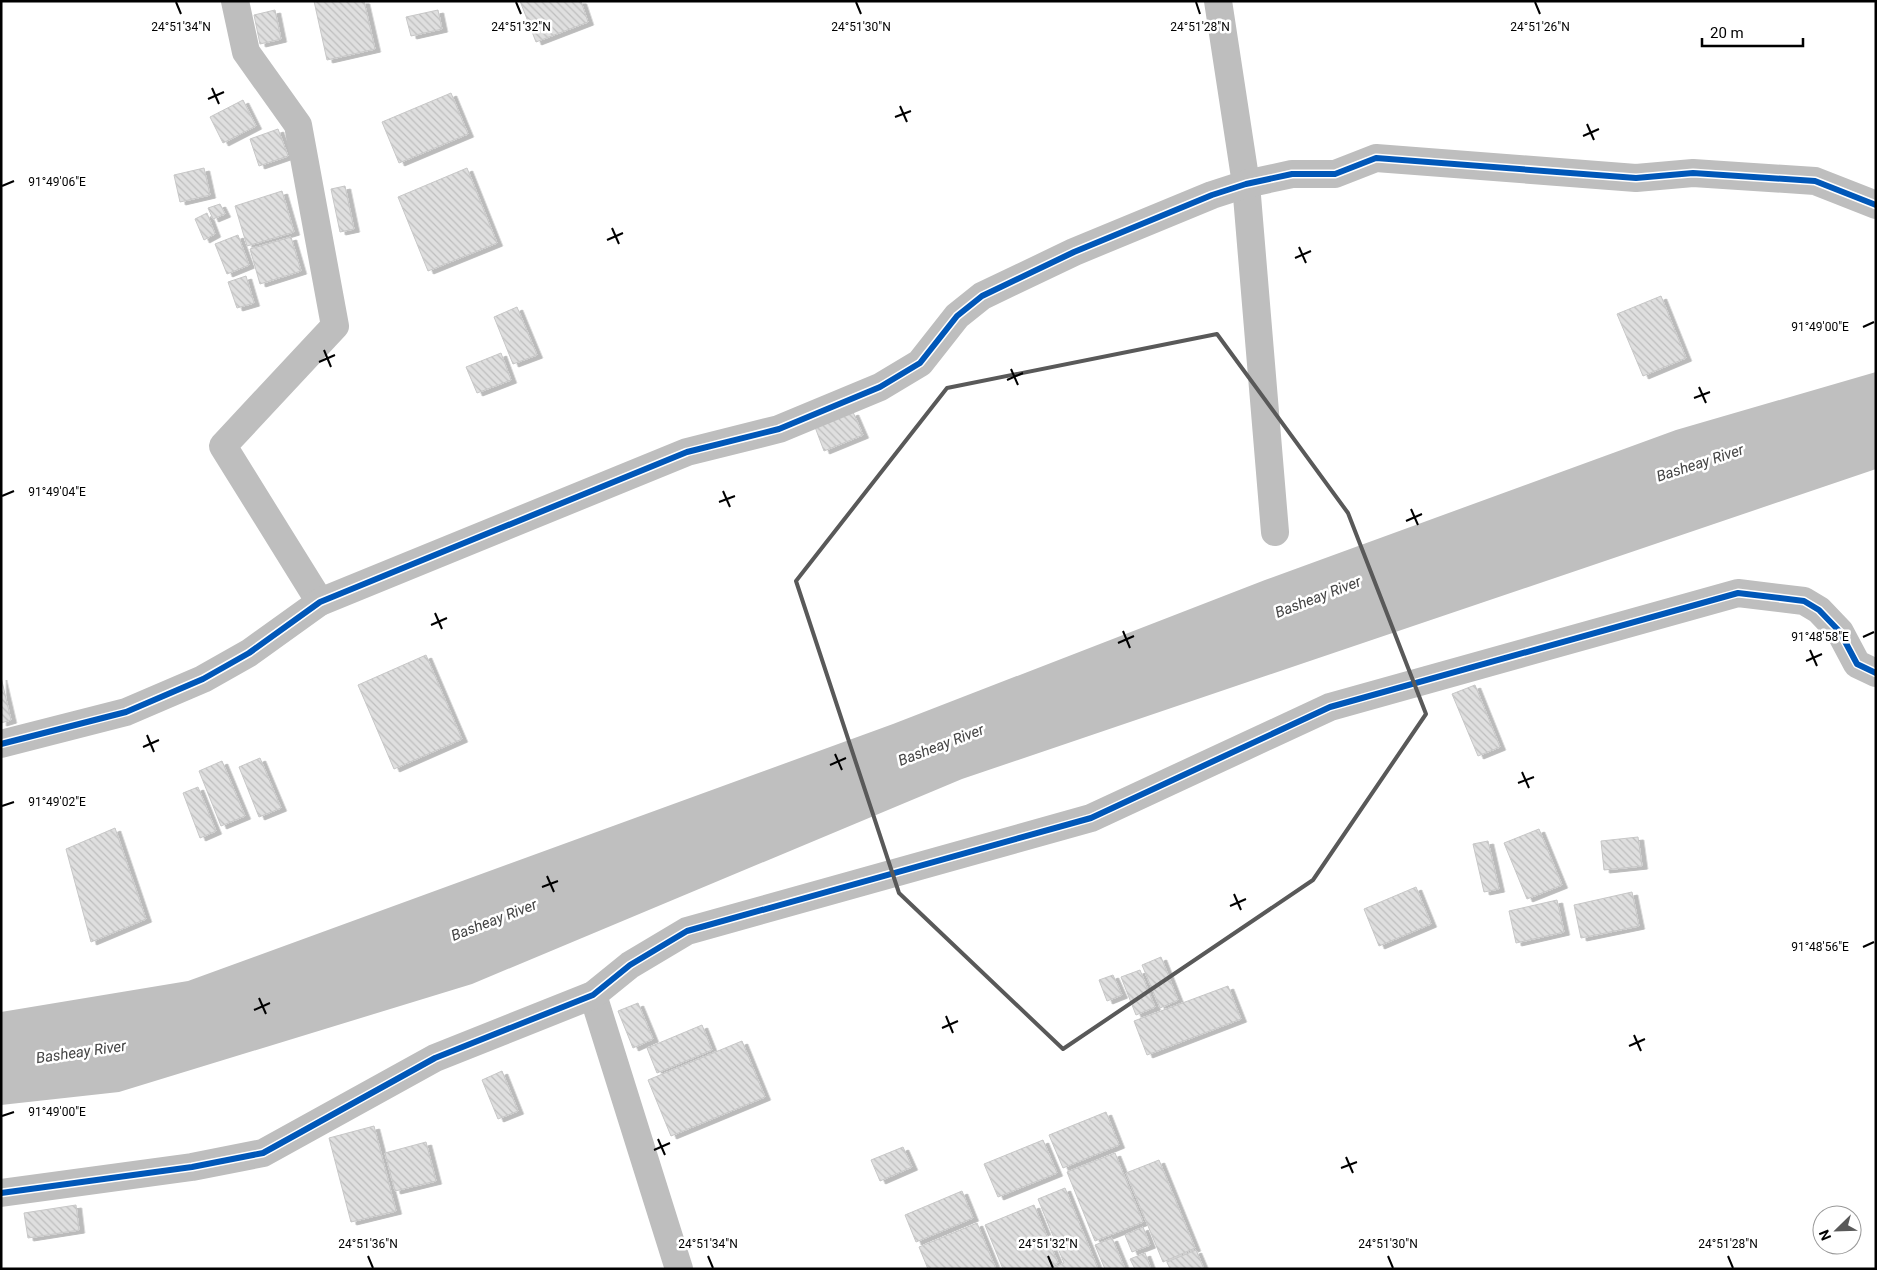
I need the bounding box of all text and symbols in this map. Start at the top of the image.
scale bar [1702,15,1803,47]
text: 24°51'34"N [151,20,211,34]
text: 24°51'32"N [491,20,551,34]
text: 24°51'30"N [831,20,891,34]
text: 24°51'28"N [1170,20,1230,34]
text: 24°51'26"N [1510,20,1570,34]
text: 20 m [1710,24,1744,42]
text: 91°49'06"E [28,175,86,189]
text: 91°49'00"E [1791,320,1849,334]
water label: Basheay River [1654,440,1747,486]
text: 91°49'04"E [28,485,86,499]
water label: Basheay River [1272,572,1365,622]
text: 91°48'58"E [1791,630,1849,644]
water label: Basheay River [895,720,988,770]
text: 91°49'02"E [28,795,86,809]
water label: Basheay River [448,895,541,945]
text: 91°48'56"E [1791,940,1849,954]
water label: Basheay River [35,1037,128,1067]
text: 91°49'00"E [28,1105,86,1119]
north arrow [1812,1205,1862,1255]
text: N [1816,1227,1834,1243]
text: 24°51'36"N [338,1237,398,1251]
text: 24°51'34"N [678,1237,738,1251]
text: 24°51'32"N [1018,1237,1078,1251]
text: 24°51'30"N [1358,1237,1418,1251]
text: 24°51'28"N [1698,1237,1758,1251]

